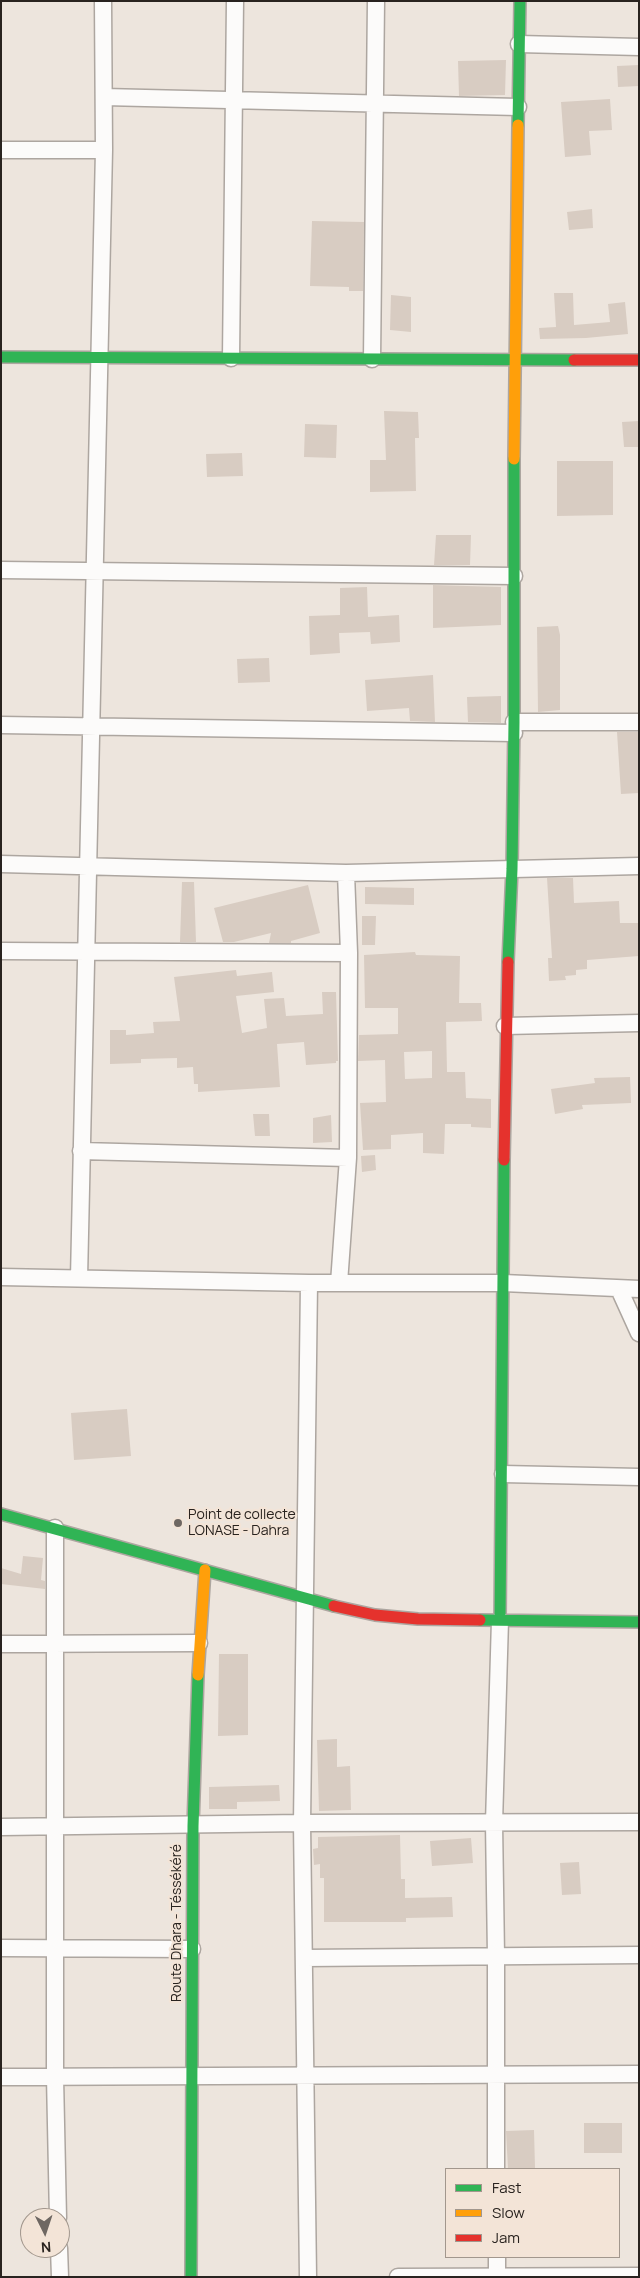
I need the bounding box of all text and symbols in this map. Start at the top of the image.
place label: Point de collecte LONASE - Dahra [188,1507,296,1540]
marker: Point de collecte LONASE - Dahra [172,1517,184,1529]
street label: Route Dhara - Téssékéré [169,1844,185,2002]
legend [445,2168,620,2258]
text: Fast [492,2177,521,2198]
text: Slow [492,2202,525,2223]
north arrow [20,2208,70,2258]
text: Jam [492,2227,520,2248]
text: N [40,2238,52,2257]

